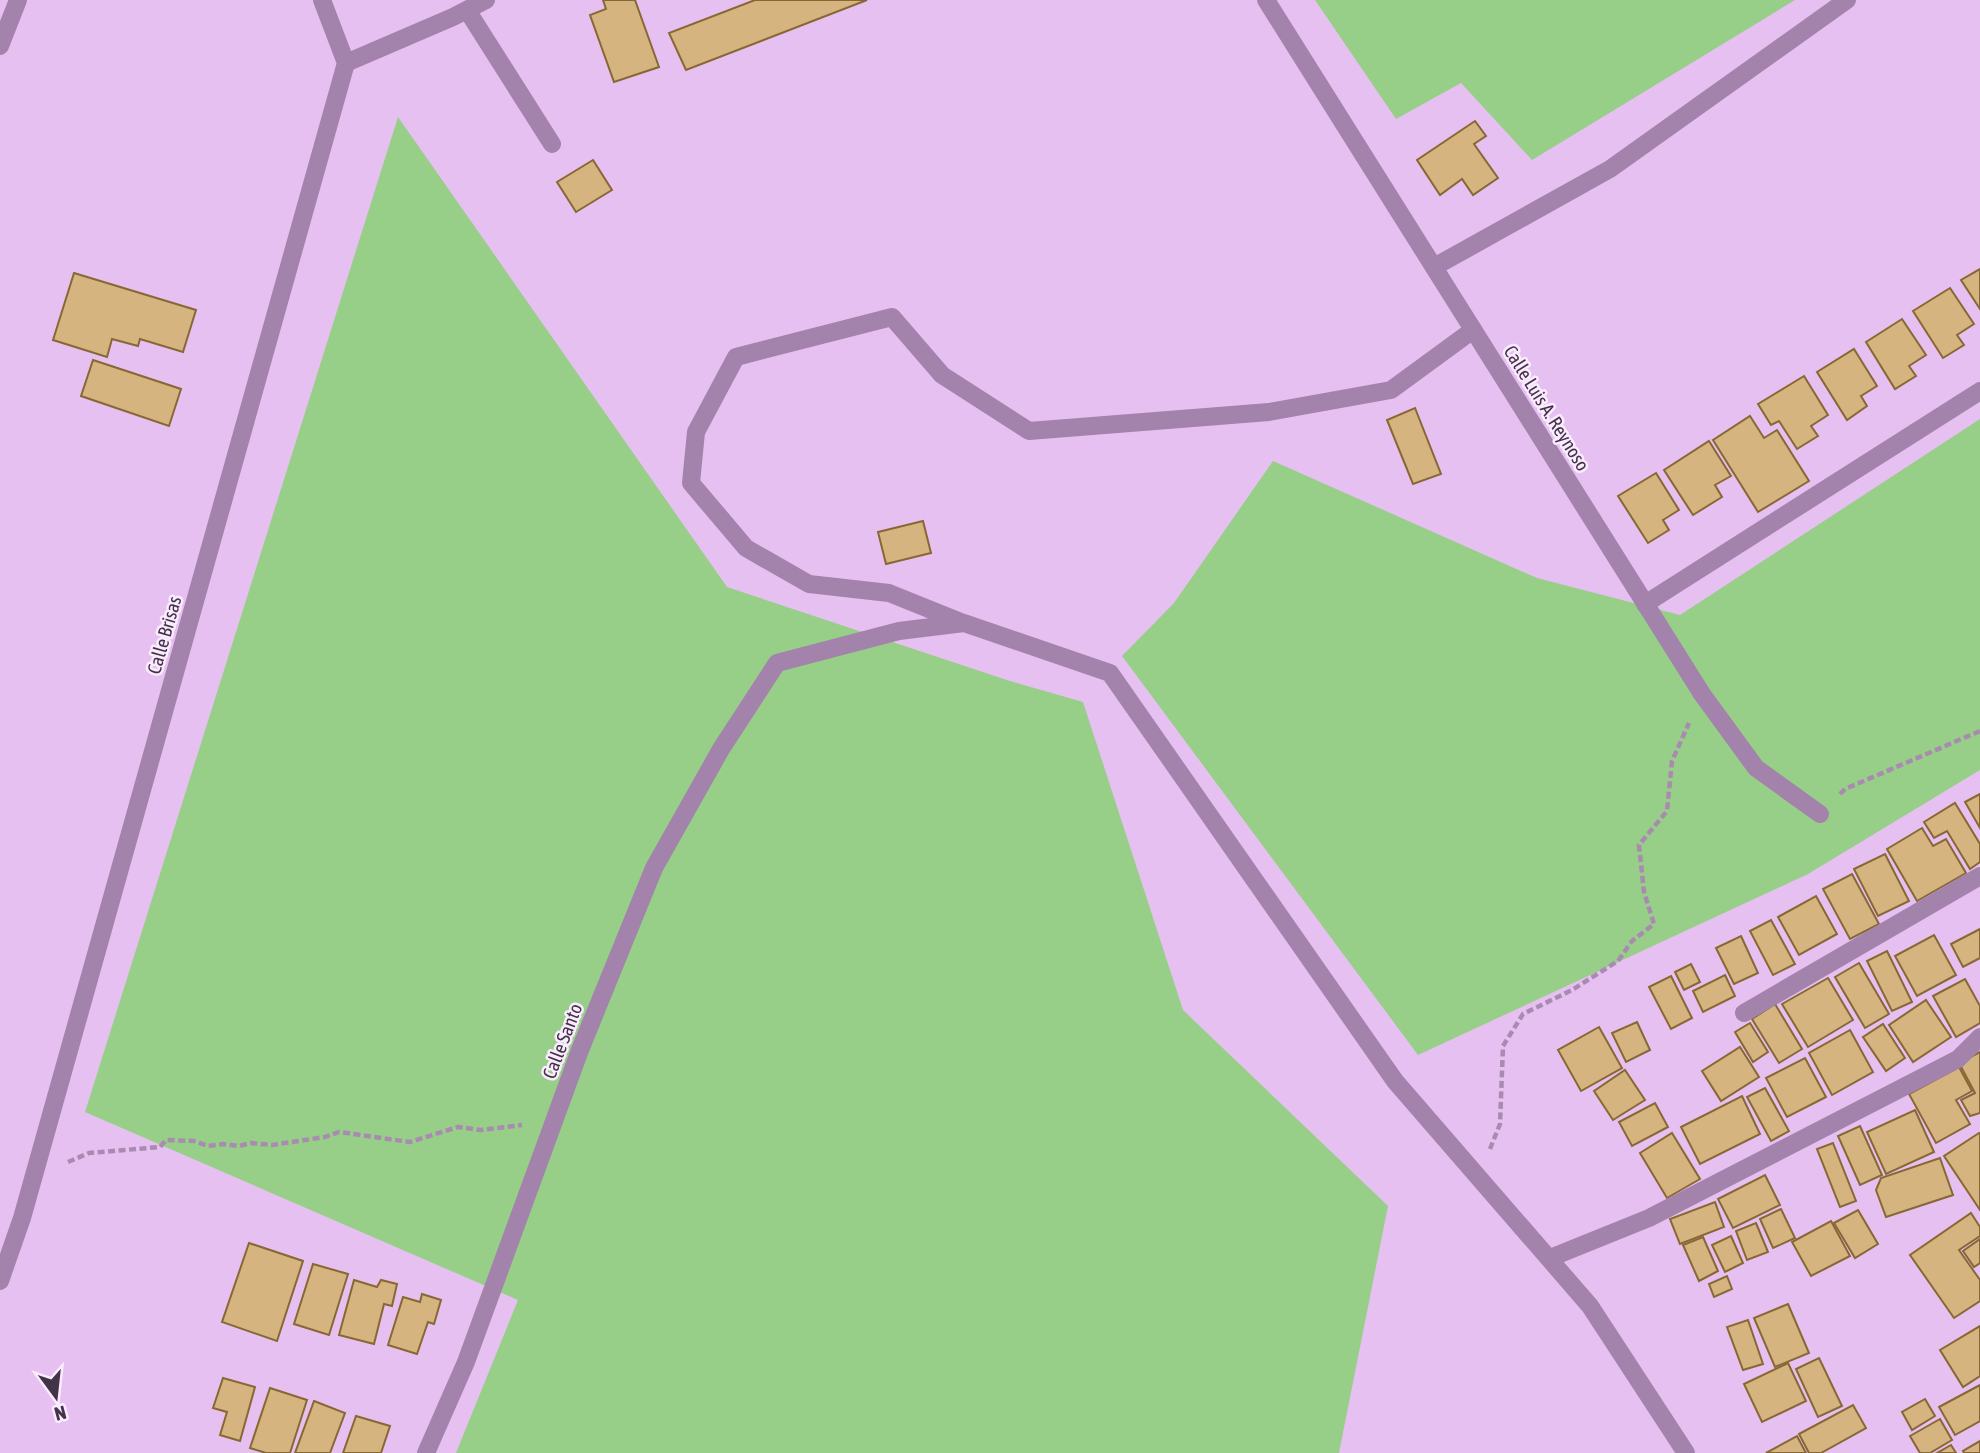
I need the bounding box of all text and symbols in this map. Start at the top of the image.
street label: Calle Luis A. Reynoso [1500,341,1594,475]
street label: Calle Brisas [142,593,186,676]
street label: Calle Santo [538,1000,586,1082]
north arrow [21,1362,91,1432]
text: N [52,1401,69,1425]

